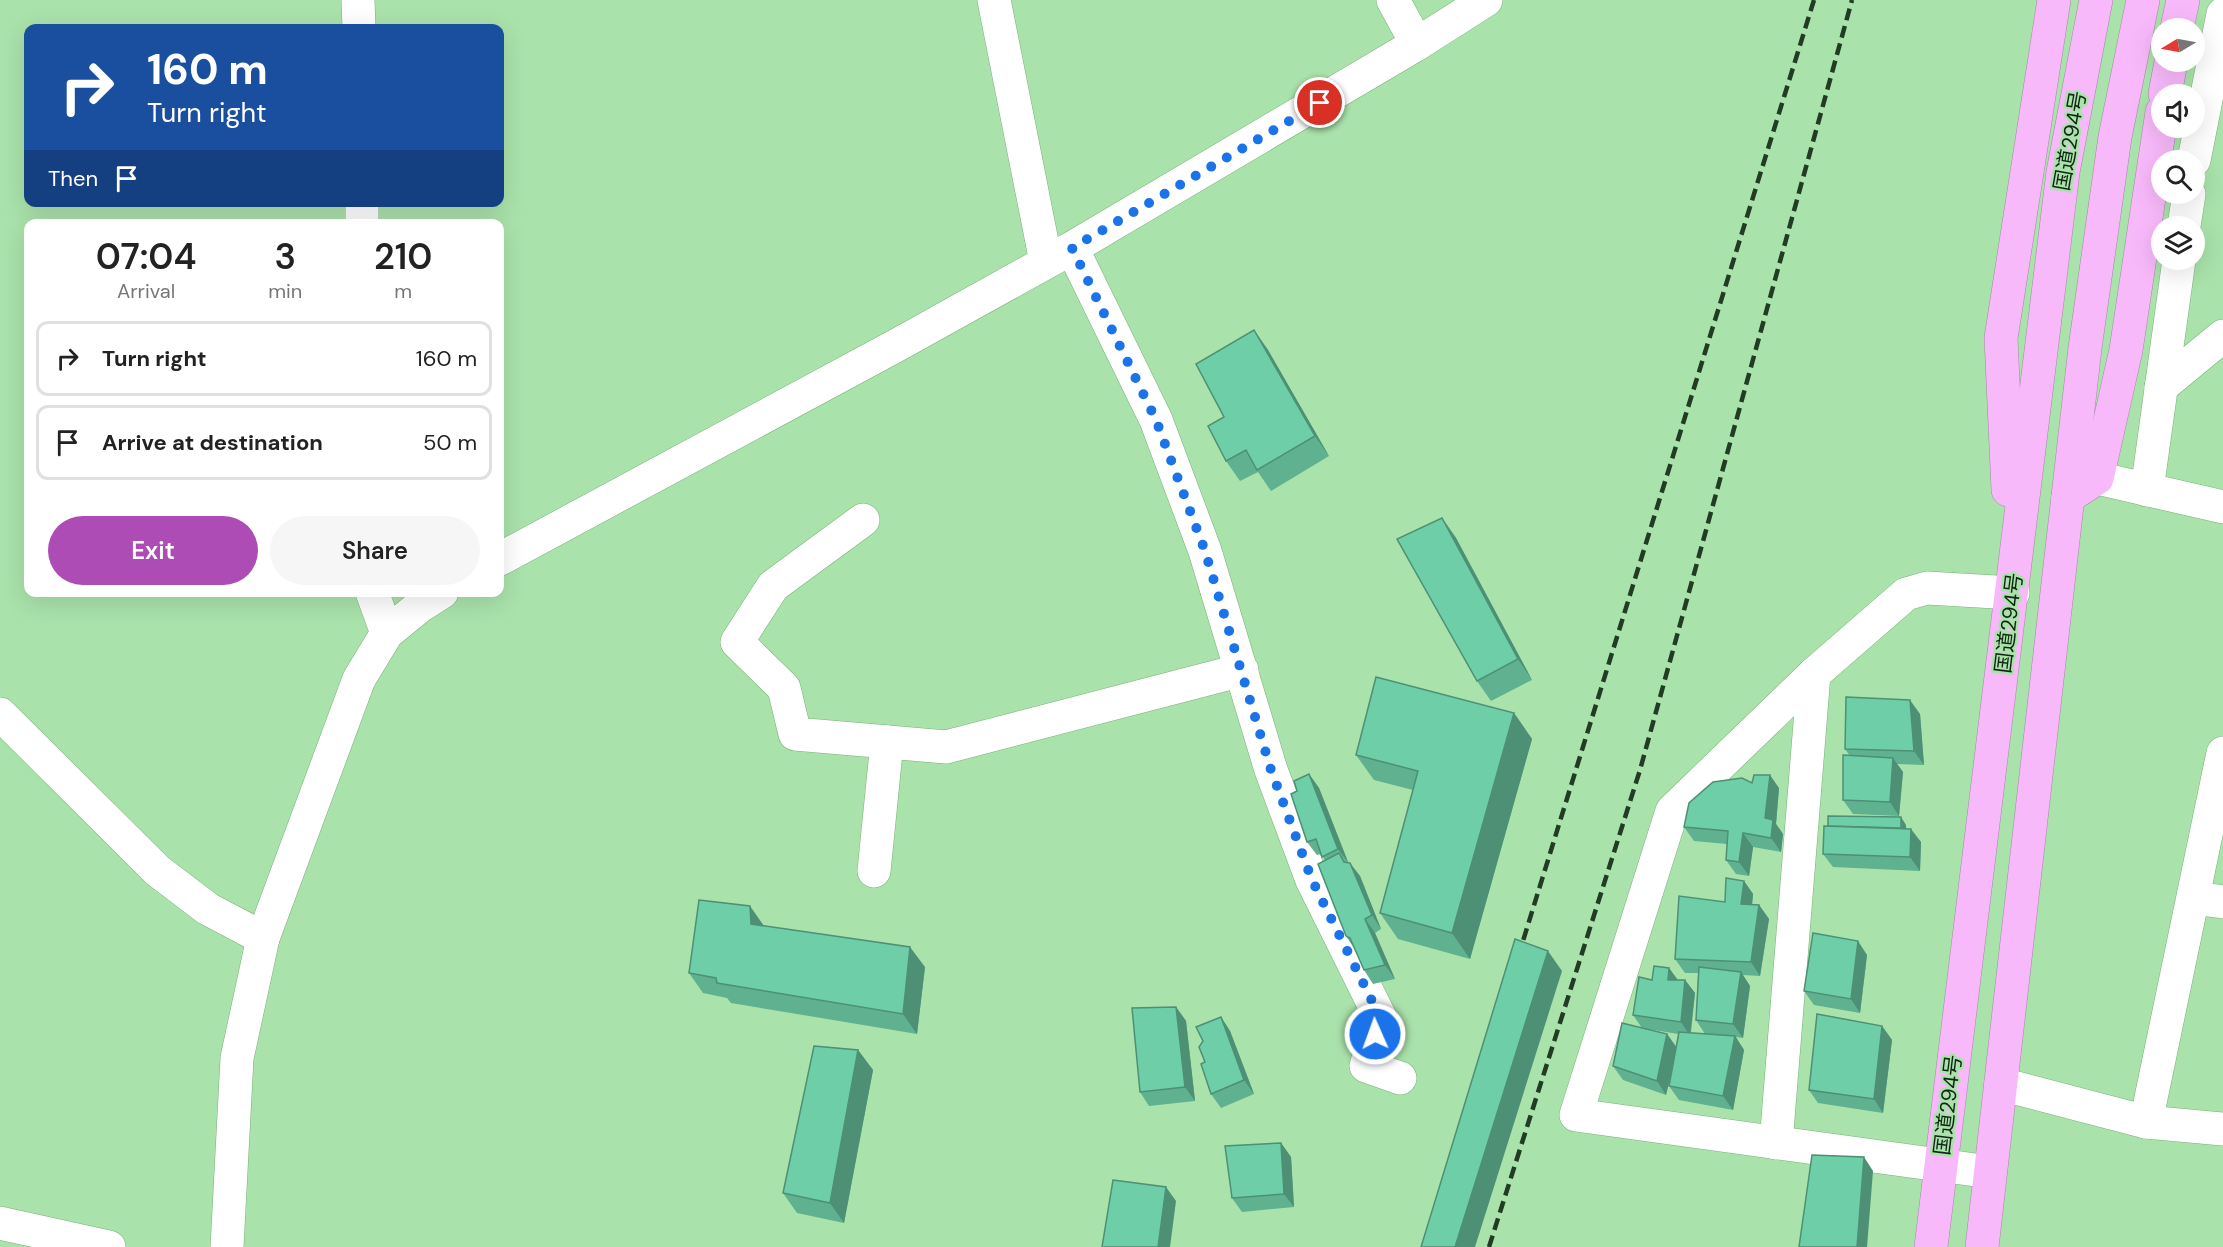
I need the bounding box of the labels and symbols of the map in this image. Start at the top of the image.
north arrow [2151,18,2205,72]
pin [1294,77,1345,128]
street label: 国道294号 [2047,89,2093,193]
street label: 国道294号 [1989,571,2029,675]
position arrow [1343,1002,1407,1066]
street label: 国道294号 [1928,1053,1968,1157]

